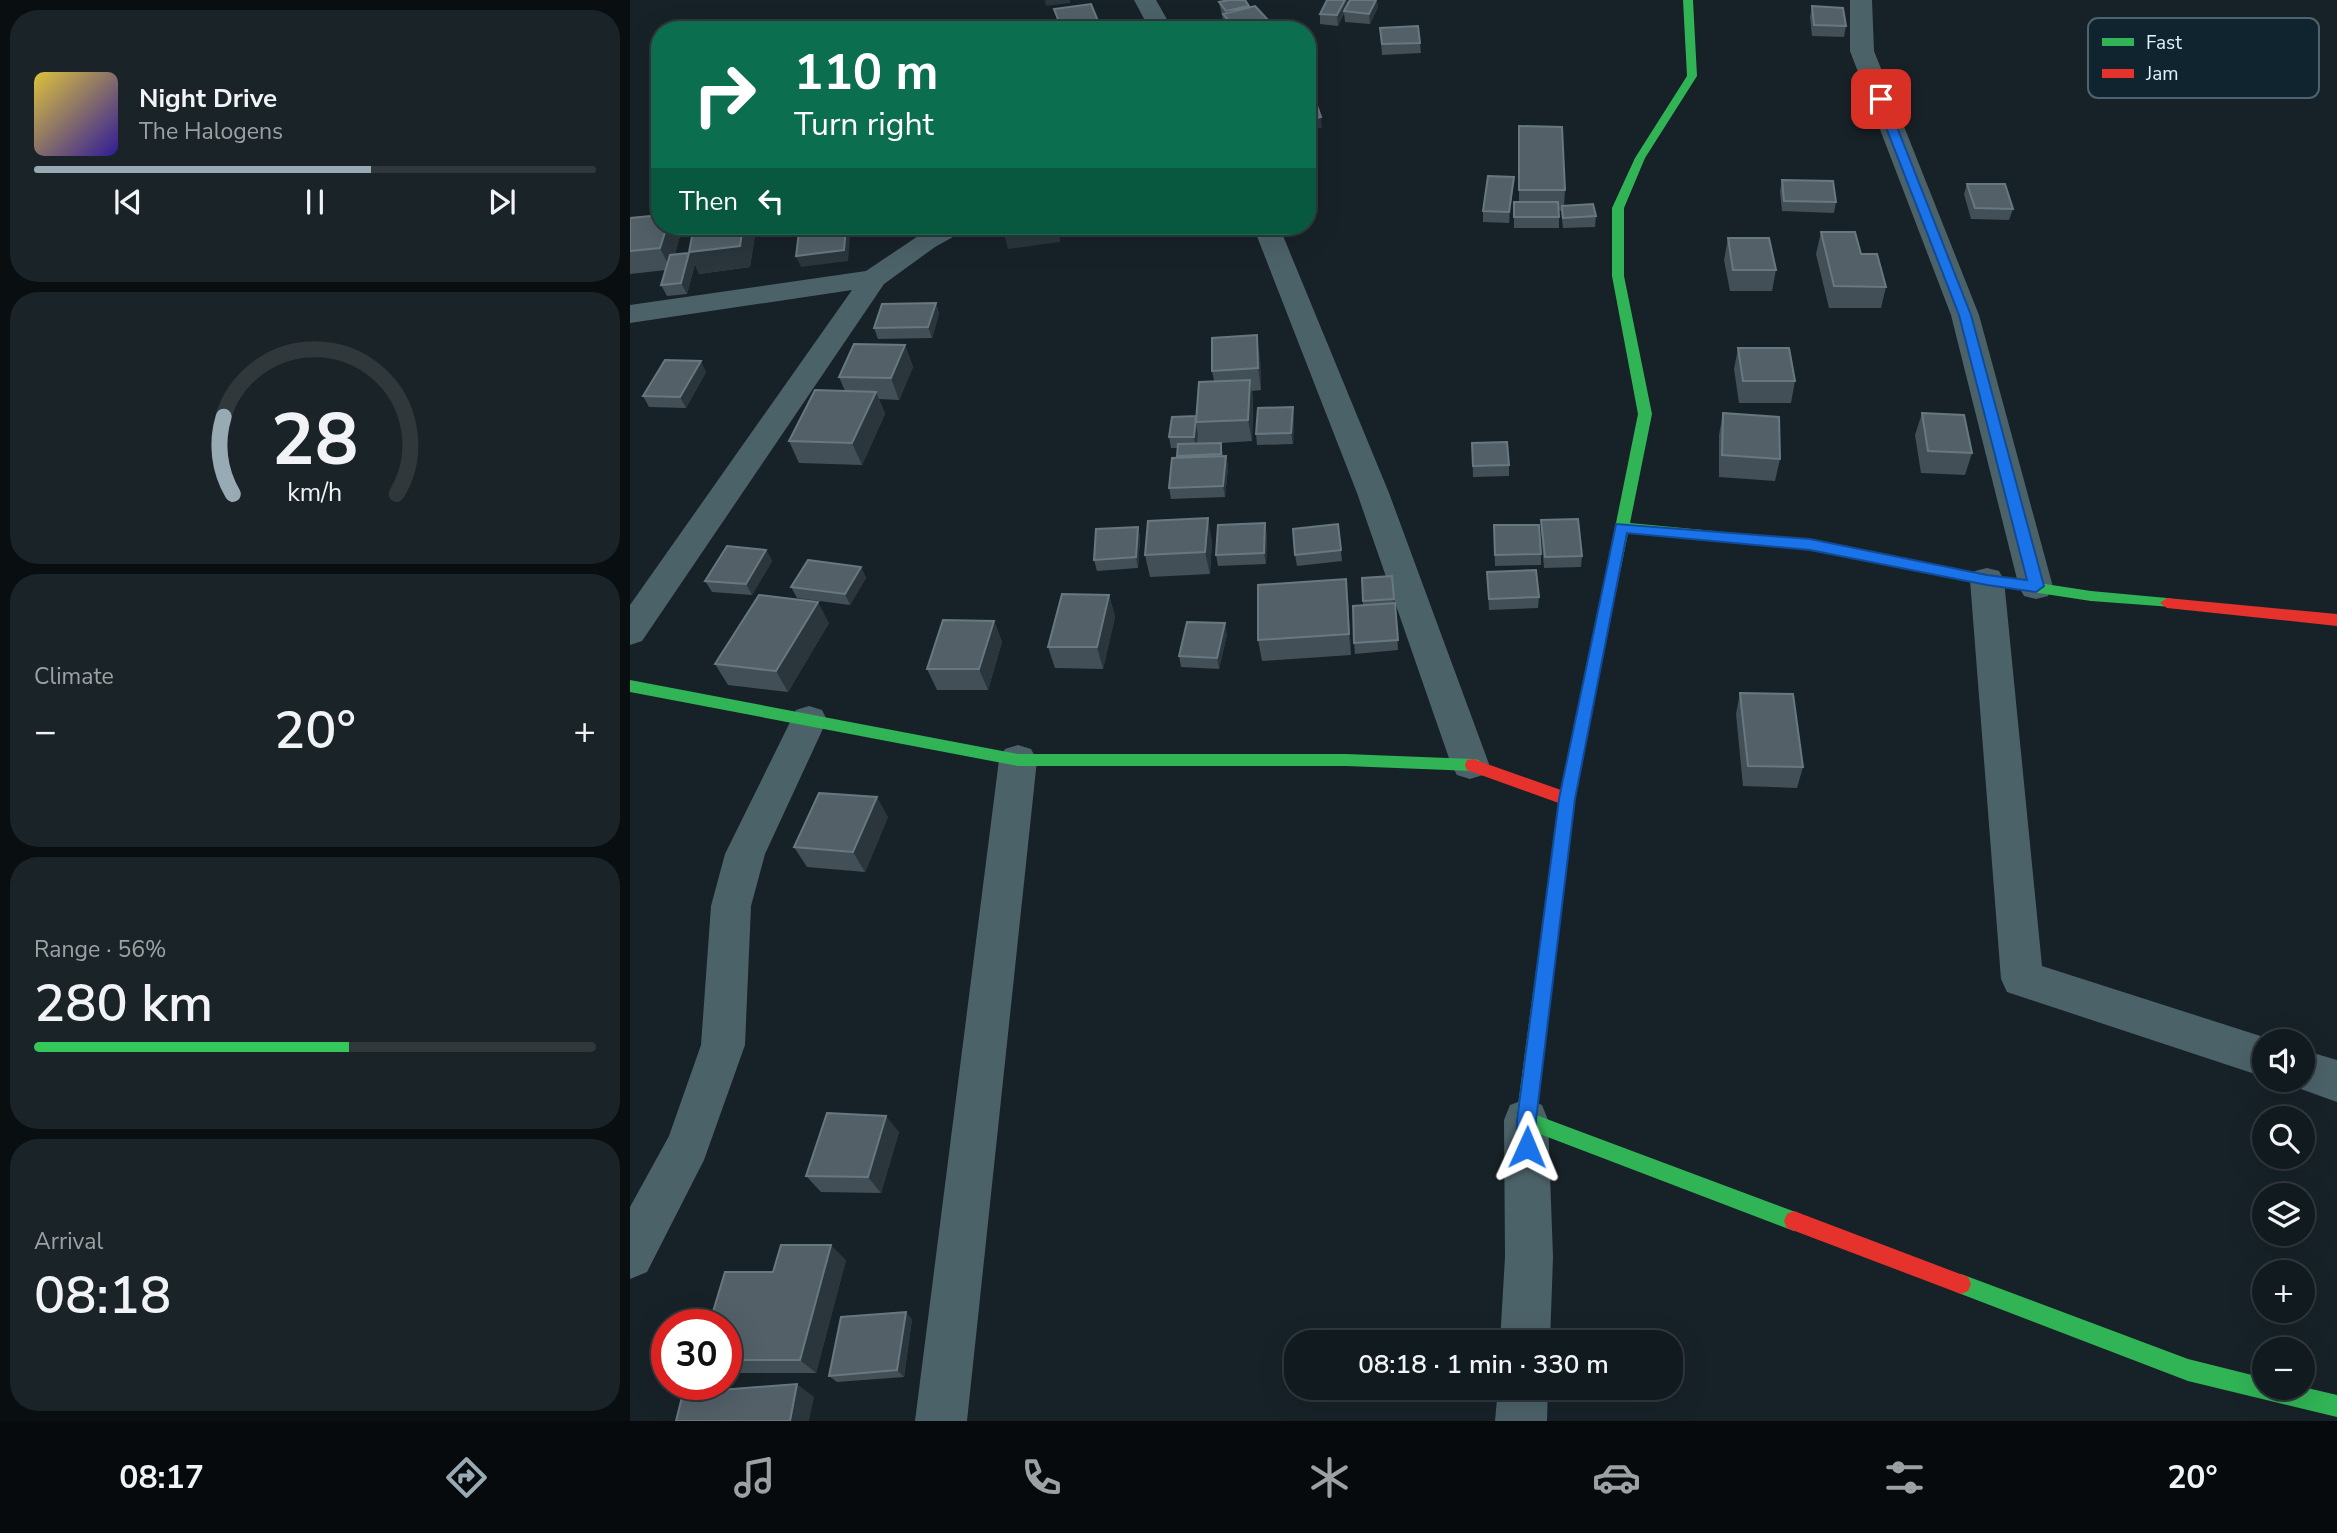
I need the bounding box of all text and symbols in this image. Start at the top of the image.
legend [2088,18,2319,98]
text: Fast [2146,30,2182,56]
text: 110 m [794,39,938,106]
icon: right [679,49,770,140]
text: Jam [2145,61,2179,87]
pin [1851,69,1911,129]
icon: arrive [1862,80,1900,118]
text: Night Drive [139,81,277,116]
text: Turn right [794,103,934,146]
text: The Halogens [139,116,283,147]
icon: left [752,182,790,220]
icon: previous [109,183,147,221]
icon: pause [296,183,334,221]
icon: next [483,183,521,221]
text: Then [679,184,738,219]
text: 28 [271,391,359,491]
text: km/h [287,476,343,510]
text: Climate [34,661,114,692]
text: 20° [274,695,356,766]
text: − [34,706,57,757]
text: + [573,706,596,757]
text: Range · 56% [34,934,166,965]
text: 280 km [34,968,213,1039]
map controls [2252,1029,2315,1400]
button: sound [2252,1029,2315,1092]
button: search [2252,1106,2315,1169]
position arrow [1490,1110,1564,1184]
button: layers [2252,1183,2315,1246]
text: Arrival [34,1226,103,1257]
text: 08:18 [34,1260,171,1331]
button: + [2252,1260,2315,1323]
speed limit sign: 30 [651,1309,742,1400]
button: − [2252,1337,2315,1400]
text: 08:18 · 1 min · 330 m [1358,1347,1609,1382]
icon: directions [442,1453,491,1502]
icon: music [730,1453,779,1502]
icon: phone [1017,1453,1066,1502]
icon: climate [1305,1453,1354,1502]
icon: car [1592,1453,1641,1502]
icon: filters [1880,1453,1929,1502]
text: 08:17 [119,1456,204,1499]
text: 20° [2167,1456,2218,1499]

